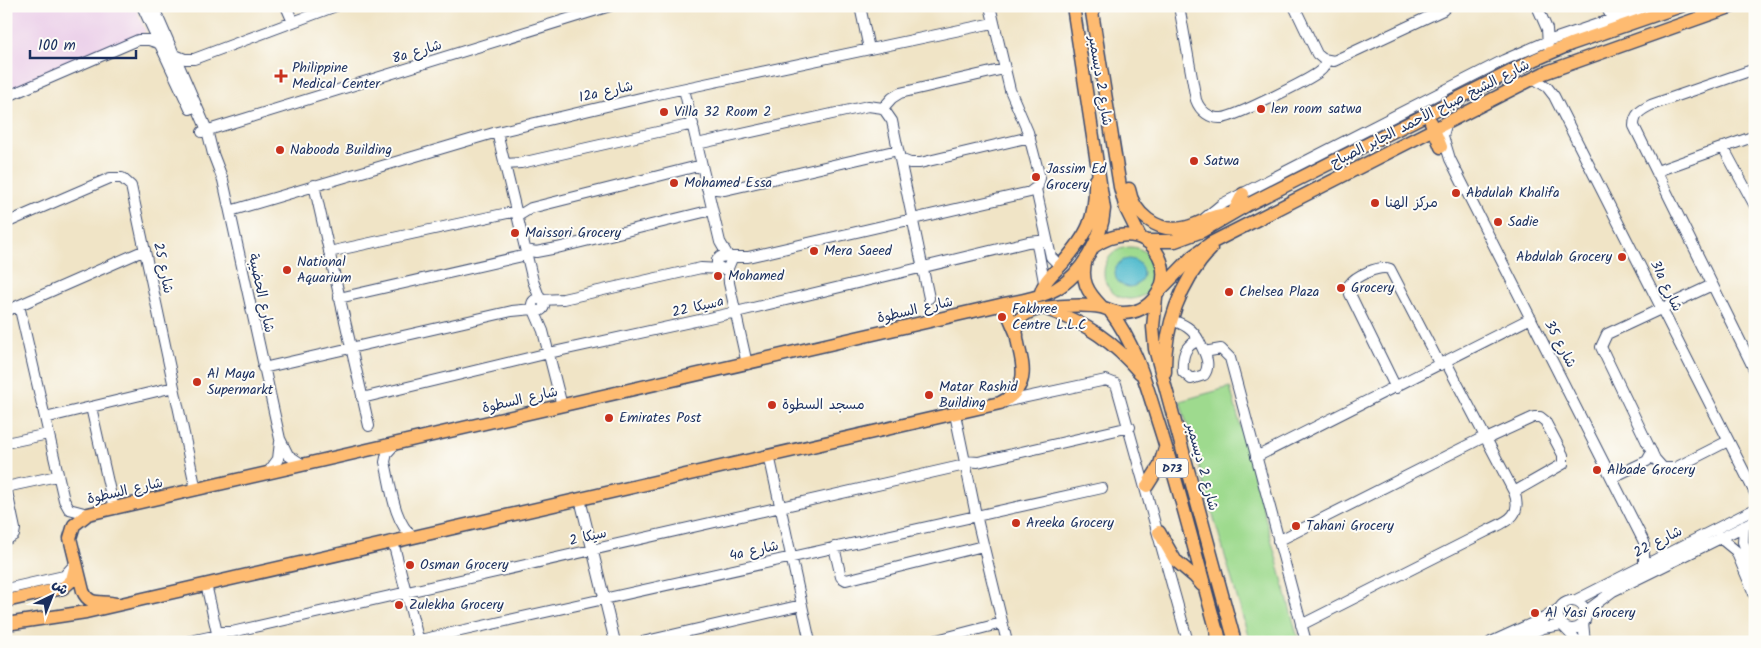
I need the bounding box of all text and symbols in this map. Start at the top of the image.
scale bar [30,28,136,60]
text: 100 m [38,34,76,58]
street label: 8a شارع [389,34,445,70]
street label: شارع 2 ديسمبر [1082,34,1118,127]
street label: شارع الشيخ صباح الأحمد الجابر الصباح [1326,54,1534,174]
place label: Philippine Medical Center [292,57,381,95]
marker: Philippine Medical Center [274,69,288,83]
street label: 12a شارع [577,75,635,109]
place label: len room satwa [1271,98,1362,120]
place label: Villa 32 Room 2 [674,101,771,123]
marker: len room satwa [1255,103,1267,115]
marker: Villa 32 Room 2 [658,106,670,118]
place label: Nabooda Building [290,139,392,161]
marker: Nabooda Building [274,144,286,156]
place label: Satwa [1204,150,1239,172]
marker: Satwa [1188,155,1200,167]
place label: Jassim Ed Grocery [1046,158,1107,196]
marker: Jassim Ed Grocery [1030,171,1042,183]
place label: Mohamed Essa [684,172,772,194]
marker: Mohamed Essa [668,177,680,189]
place label: Abdulah Khalifa [1466,182,1560,204]
marker: Abdulah Khalifa [1450,187,1462,199]
place label: مركز الهنا [1385,192,1438,214]
marker: مركز الهنا [1369,197,1381,209]
place label: Sadie [1508,211,1539,233]
marker: Sadie [1492,216,1504,228]
place label: Maissori Grocery [525,222,621,244]
marker: Maissori Grocery [509,227,521,239]
street label: شارع 25 [147,240,179,296]
place label: Mera Saeed [824,240,893,262]
marker: Mera Saeed [808,245,820,257]
place label: Abdulah Grocery [1516,246,1612,268]
street label: شارع الحضيبة [242,251,280,335]
place label: National Aquarium [297,251,351,289]
marker: Abdulah Grocery [1616,251,1628,263]
street label: 31a شارع [1644,257,1688,315]
marker: National Aquarium [281,264,293,276]
place label: Mohamed [728,265,785,287]
marker: Mohamed [712,270,724,282]
place label: Grocery [1351,277,1395,299]
place label: Chelsea Plaza [1239,281,1319,303]
marker: Grocery [1335,282,1347,294]
marker: Chelsea Plaza [1223,286,1235,298]
street label: سيكا 22a [670,290,726,324]
street label: شارع السطوة [875,291,955,329]
place label: Fakhree Centre L.L.C [1012,298,1086,336]
marker: Fakhree Centre L.L.C [996,311,1008,323]
street label: شارع 35 [1538,316,1582,372]
place label: Al Maya Supermarkt [207,363,274,401]
marker: Al Maya Supermarkt [191,376,203,388]
place label: Matar Rashid Building [939,376,1018,414]
street label: شارع السطوة [480,381,560,419]
marker: Matar Rashid Building [923,389,935,401]
place label: مسجد السطوة [782,394,865,416]
marker: مسجد السطوة [766,399,778,411]
place label: Emirates Post [619,407,702,429]
marker: Emirates Post [603,412,615,424]
street label: شارع 2 ديسمبر [1179,420,1224,513]
road number: D73 [1156,458,1188,478]
place label: Albade Grocery [1607,459,1695,481]
marker: Albade Grocery [1591,464,1603,476]
street label: شارع السطوة [85,472,165,510]
place label: Areeka Grocery [1026,512,1114,534]
place label: Tahani Grocery [1306,515,1394,537]
marker: Areeka Grocery [1010,517,1022,529]
marker: Tahani Grocery [1290,520,1302,532]
street label: شارع 22 [1630,520,1686,564]
street label: سيكا 2 [567,522,609,552]
street label: 4a شارع [727,535,781,567]
place label: Osman Grocery [420,554,509,576]
marker: Osman Grocery [404,559,416,571]
north arrow [28,570,78,620]
text: ش [47,574,73,601]
place label: Zulekha Grocery [409,594,504,616]
marker: Zulekha Grocery [393,599,405,611]
place label: Al Yasi Grocery [1545,602,1636,624]
marker: Al Yasi Grocery [1529,607,1541,619]

